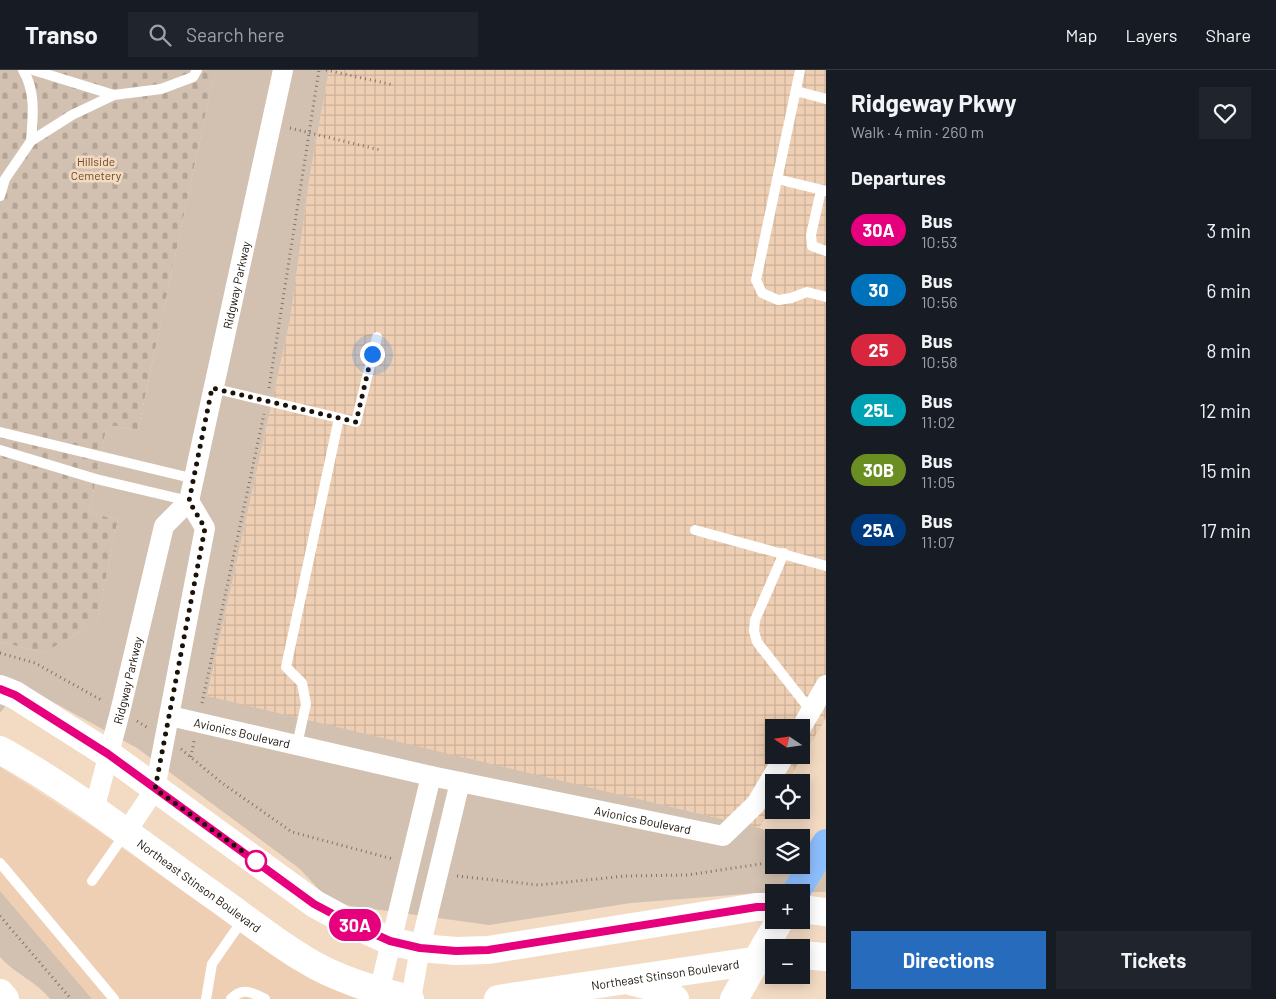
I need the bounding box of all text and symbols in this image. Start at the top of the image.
search box [128,12,478,57]
text: Transo [25,20,98,49]
icon: search [146,21,174,49]
text: Search here [186,23,285,46]
text: Map [1065,24,1097,46]
text: Layers [1125,24,1178,46]
text: Share [1206,24,1251,46]
button: heart [1199,87,1251,139]
text: Ridgeway Pkwy [851,88,1017,117]
text: Walk · 4 min · 260 m [851,122,984,141]
park label: Hillside Cemetery [71,154,122,182]
text: Departures [851,166,946,189]
text: Bus [921,209,953,232]
text: 30A [862,219,895,241]
text: 3 min [1207,219,1251,242]
text: 10:53 [921,232,958,251]
street label: Ridgway Parkway [220,239,253,330]
text: Bus [921,269,953,292]
text: 30 [869,279,888,301]
text: 6 min [1207,279,1251,302]
text: 10:56 [921,292,958,311]
text: Bus [921,329,953,352]
text: 25 [869,339,888,361]
text: 8 min [1207,339,1251,362]
your location [360,342,385,367]
text: 10:58 [921,352,958,371]
text: Bus [921,389,953,412]
text: 25L [863,399,894,421]
text: 12 min [1200,399,1251,422]
text: 11:02 [921,412,955,431]
text: Bus [921,449,953,472]
text: 30B [863,459,894,481]
text: 15 min [1200,459,1251,482]
text: 11:05 [921,472,955,491]
text: Bus [921,509,953,532]
text: 25A [863,519,894,541]
text: 17 min [1201,519,1251,542]
text: 11:07 [921,532,954,551]
street label: Ridgway Parkway [110,635,145,726]
street label: Avionics Boulevard [193,715,292,750]
north arrow [765,719,810,764]
map controls [765,719,810,984]
button: locate [765,774,810,819]
street label: Avionics Boulevard [593,803,692,836]
button: layers [765,829,810,874]
street label: Northeast Stinson Boulevard [135,836,264,935]
unlabelled marker [245,850,267,872]
button: + [765,884,810,929]
line badge: 30A [326,909,384,941]
text: 30A [339,914,371,936]
button: Directions [851,931,1046,989]
button: Tickets [1056,931,1251,989]
button: − [765,939,810,984]
street label: Northeast Stinson Boulevard [590,956,740,992]

